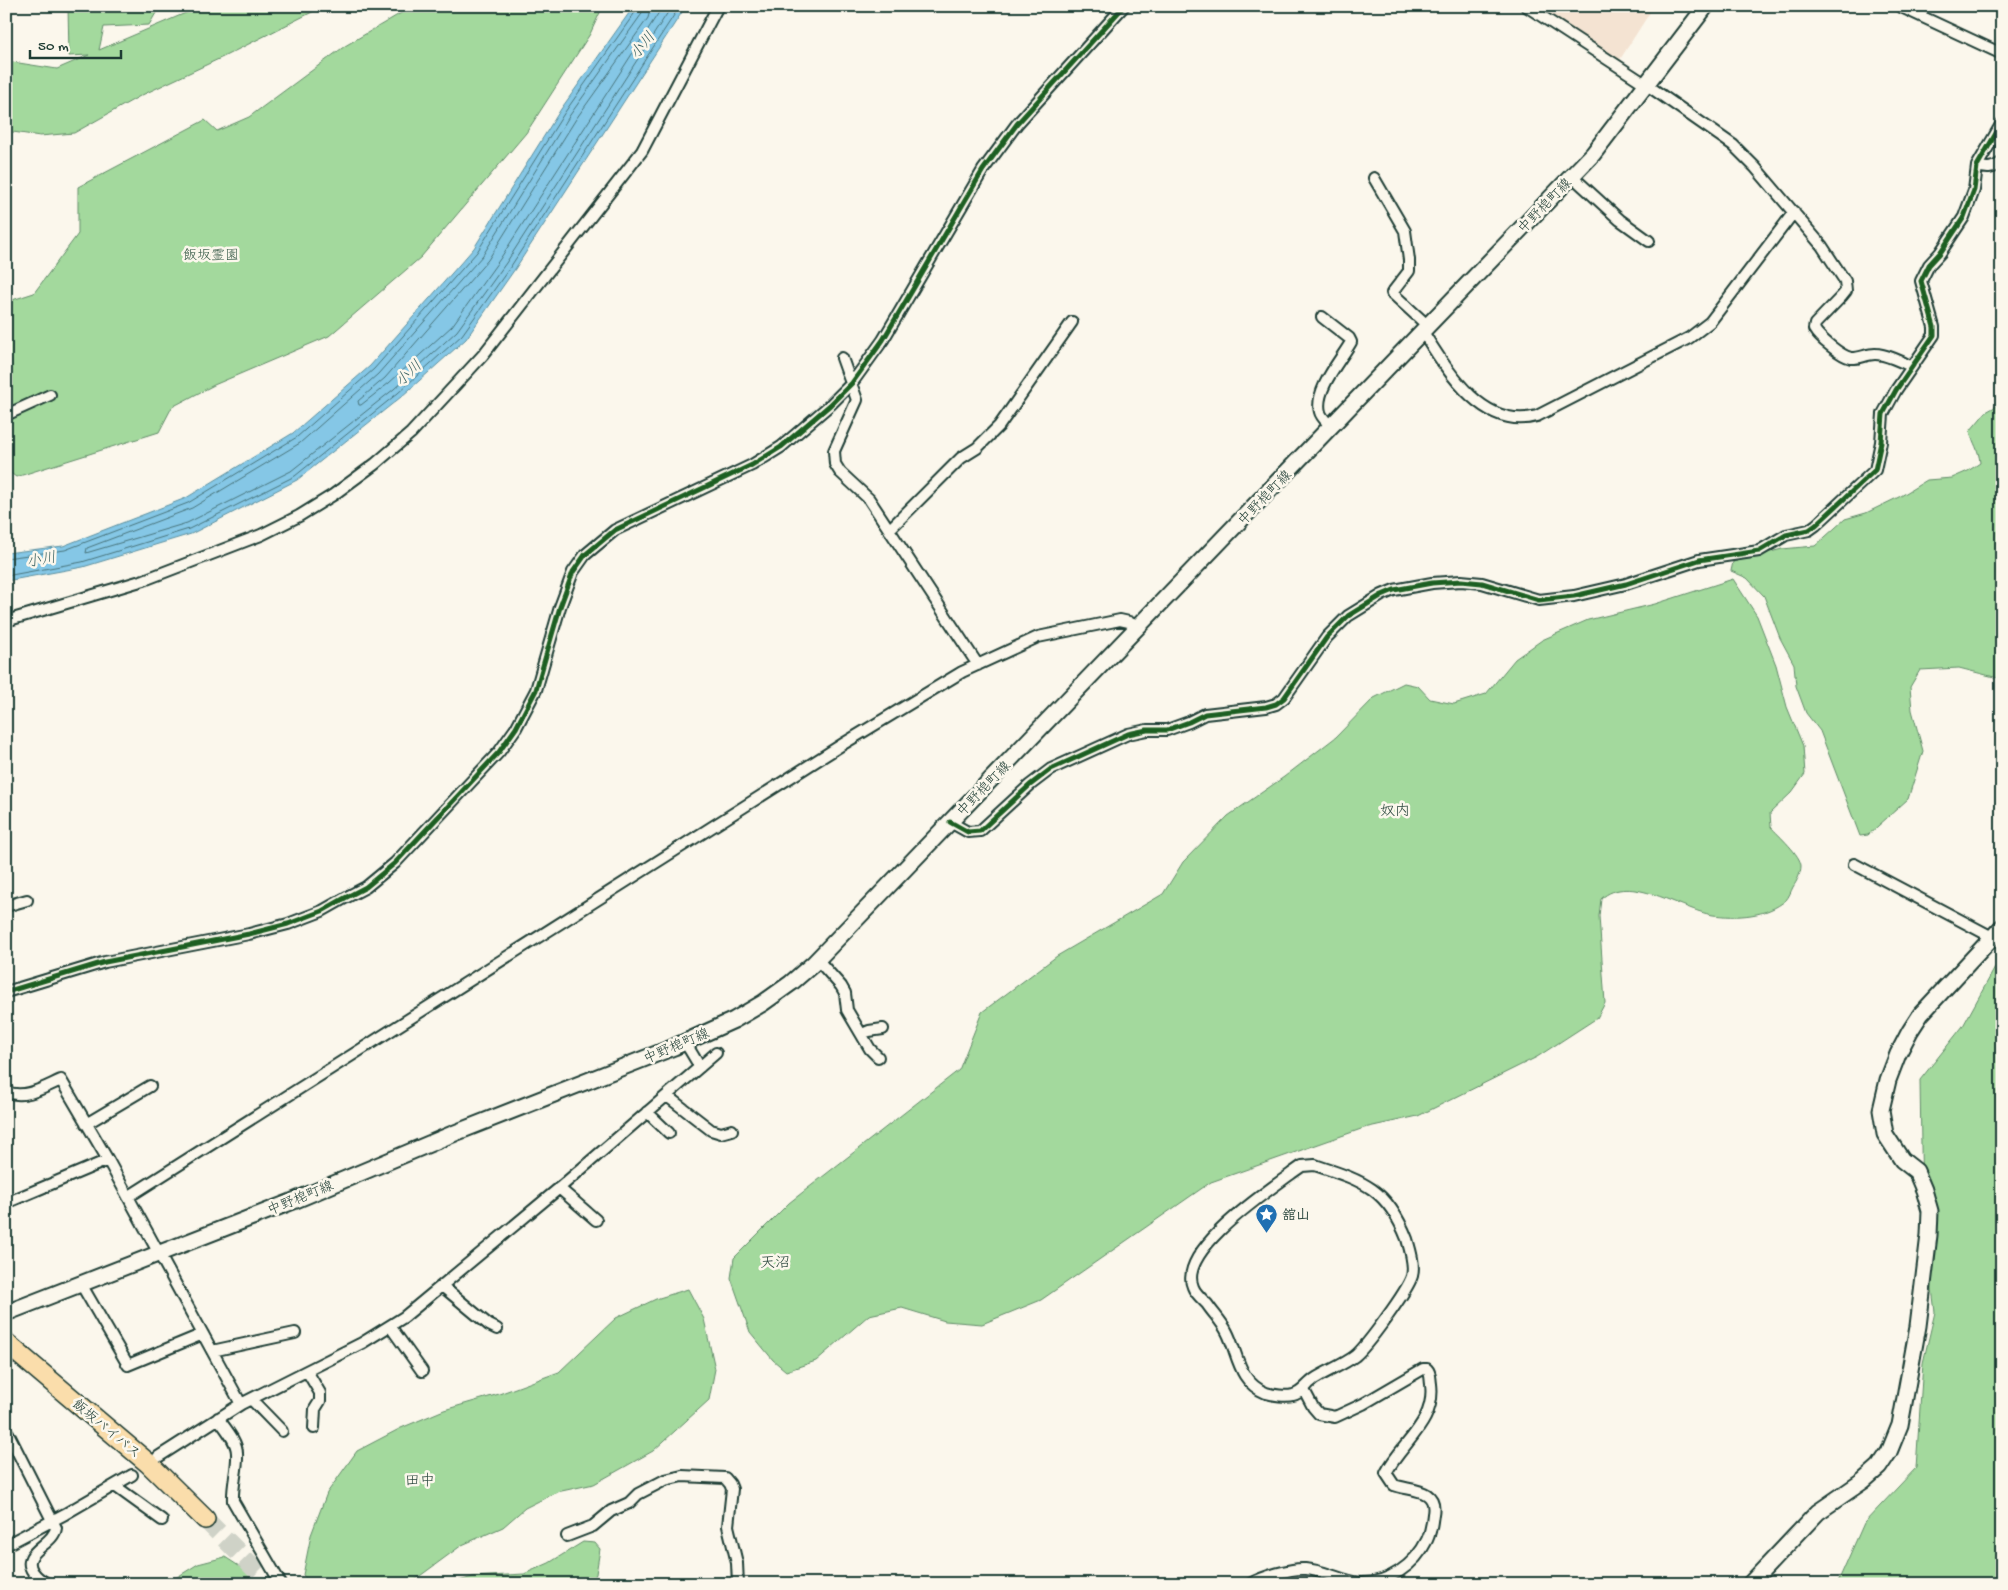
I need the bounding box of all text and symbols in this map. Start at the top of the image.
scale bar [30,28,121,60]
water label: 小川 [627,29,660,64]
text: 50 m [38,38,69,56]
street label: 中野梍町線 [1515,176,1576,238]
park label: 飯坂霊園 [183,248,239,265]
water label: 小川 [392,358,426,391]
street label: 中野梍町線 [1235,468,1296,530]
water label: 小川 [25,549,58,573]
street label: 中野梍町線 [954,759,1015,821]
district label: 奴内 [1380,802,1410,821]
street label: 中野梍町線 [641,1026,713,1069]
street label: 中野梍町線 [265,1178,337,1220]
place icon: 舘山 [1254,1202,1278,1233]
place label: 舘山 [1282,1208,1310,1225]
district label: 天沼 [760,1255,790,1273]
street label: 飯坂バイパス [68,1396,143,1463]
district label: 田中 [405,1472,435,1491]

